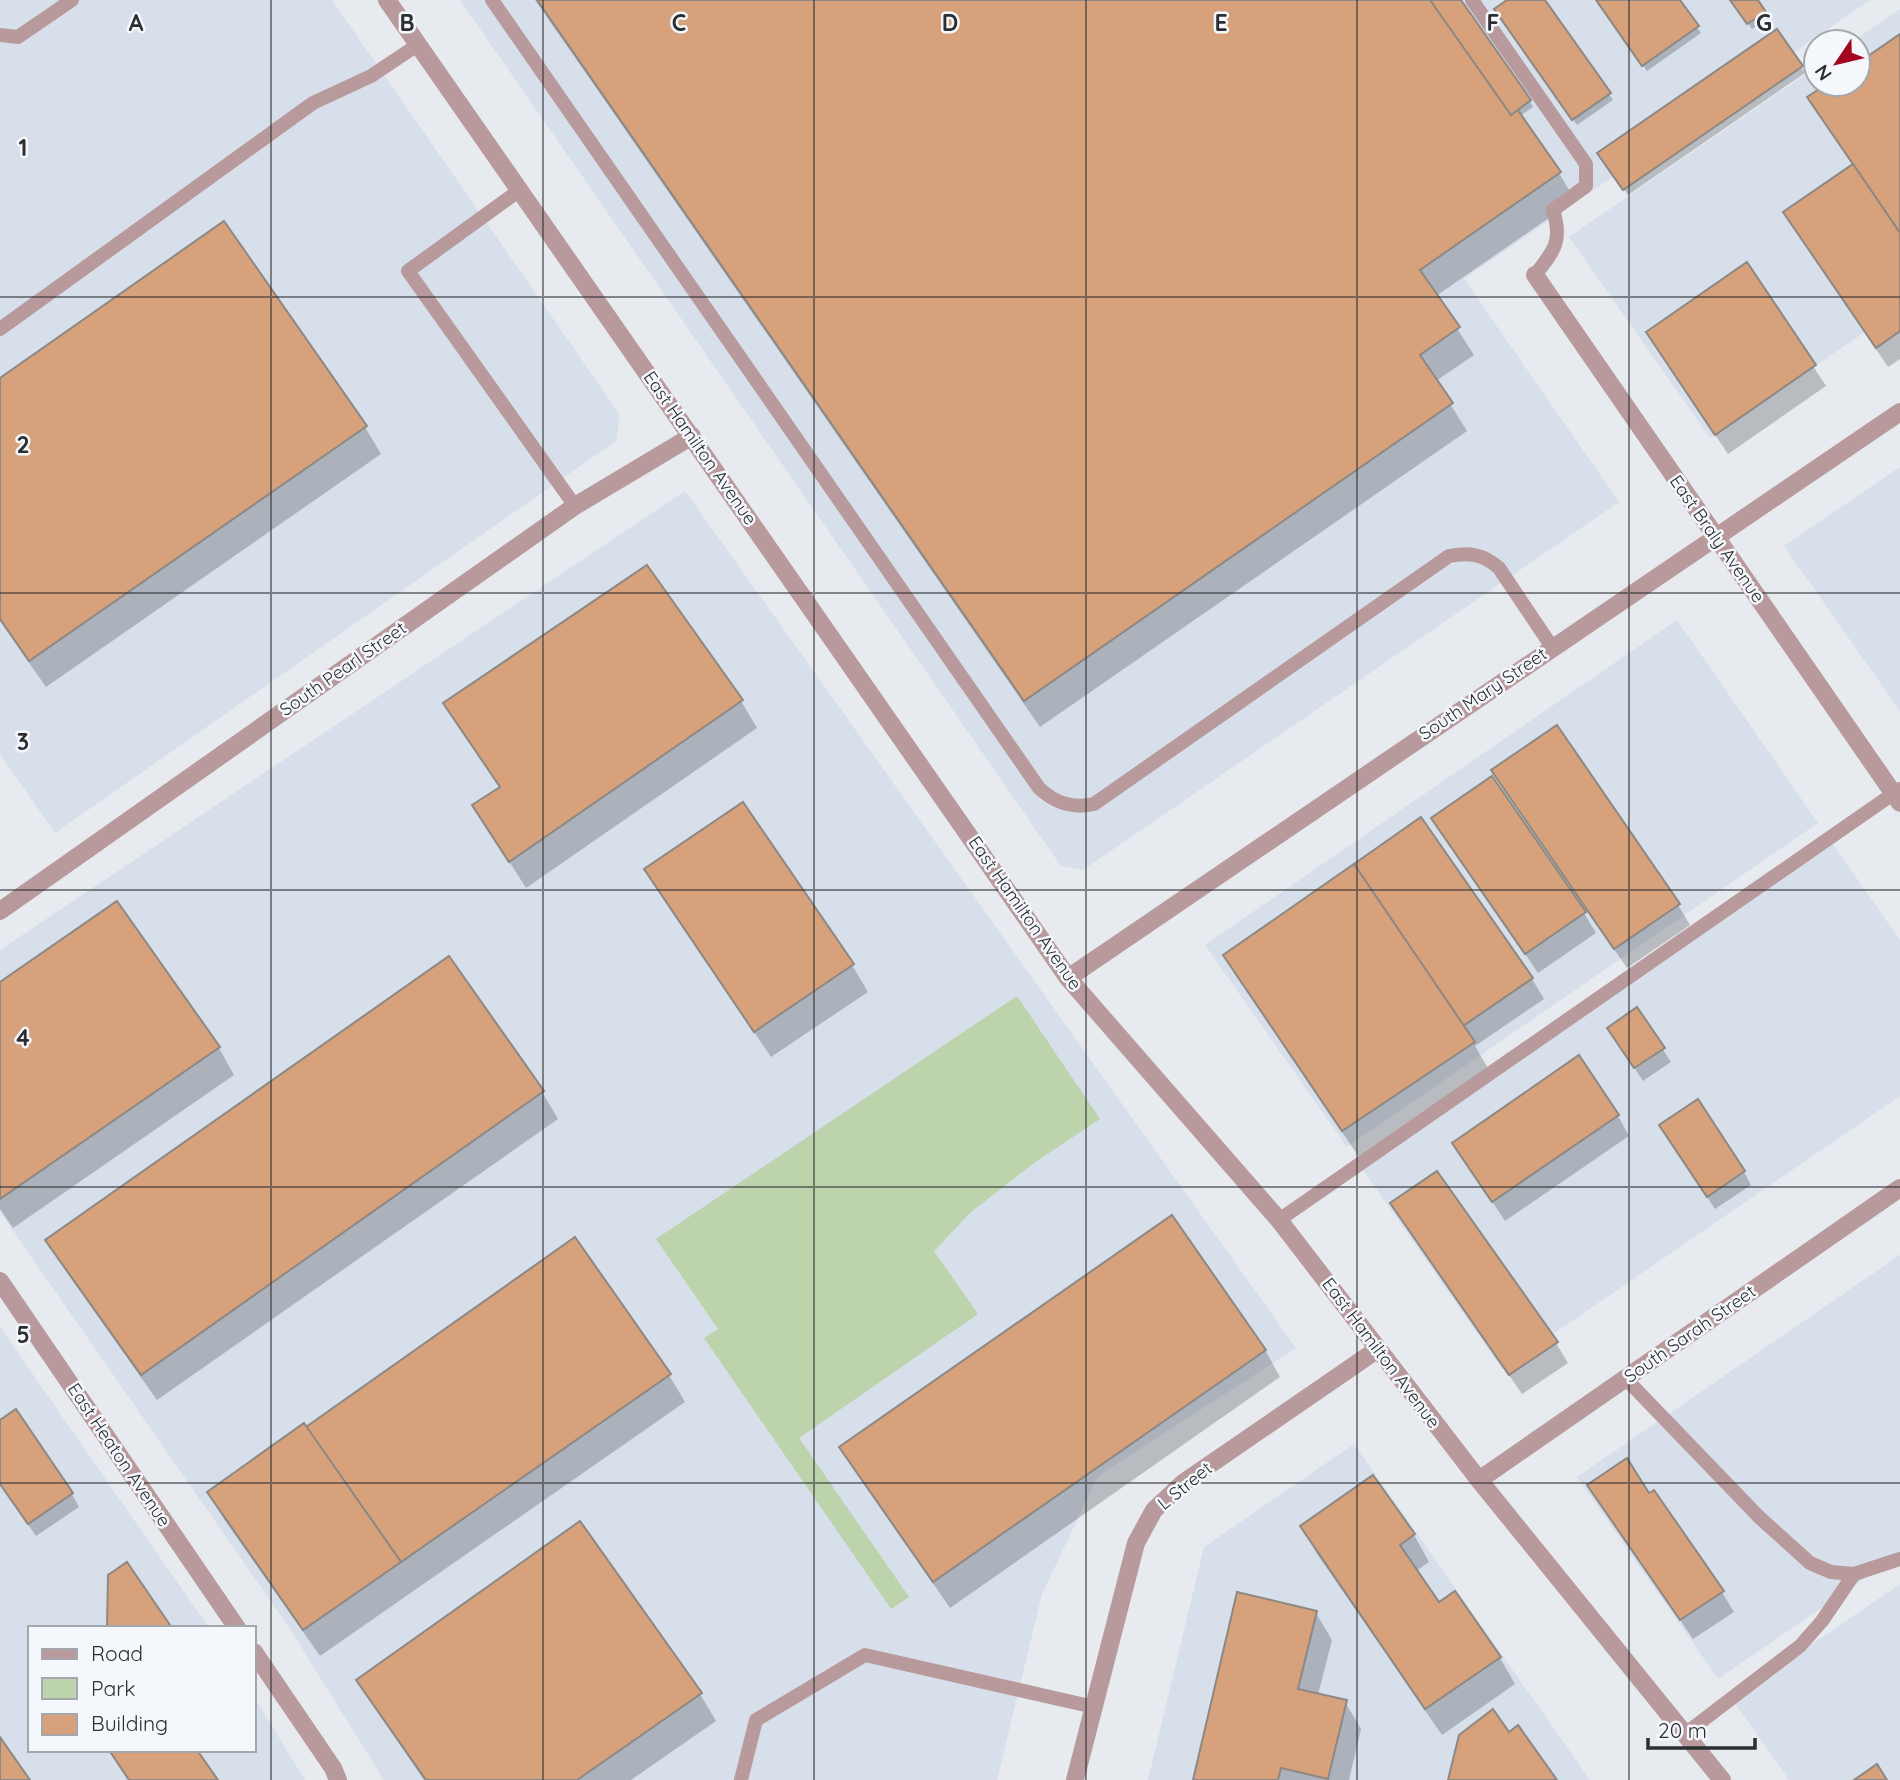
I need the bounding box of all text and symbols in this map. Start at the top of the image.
text: A [129,8,144,37]
text: B [399,8,415,37]
text: C [672,8,686,37]
text: D [942,8,958,37]
text: E [1214,8,1228,37]
text: F [1487,8,1499,37]
text: G [1756,8,1772,37]
north arrow [1802,28,1872,98]
text: N [1809,60,1837,85]
text: 1 [19,133,27,162]
street label: East Hamilton Avenue [639,366,762,529]
text: 2 [16,430,30,459]
street label: East Braly Avenue [1665,470,1770,607]
street label: South Pearl Street [275,616,410,721]
street label: South Mary Street [1414,642,1551,745]
text: 3 [17,727,29,756]
street label: East Hamilton Avenue [964,831,1087,994]
text: 4 [16,1023,30,1052]
street label: East Hamilton Avenue [1317,1273,1446,1433]
street label: South Sarah Street [1619,1280,1760,1388]
text: 5 [16,1320,30,1349]
street label: East Heaton Avenue [63,1378,176,1531]
street label: L Street [1153,1457,1217,1515]
legend [28,1626,256,1752]
text: Road [91,1640,143,1666]
text: Park [91,1675,135,1701]
scale bar [1648,1706,1755,1750]
text: Building [91,1710,168,1736]
text: 20 m [1658,1717,1707,1743]

